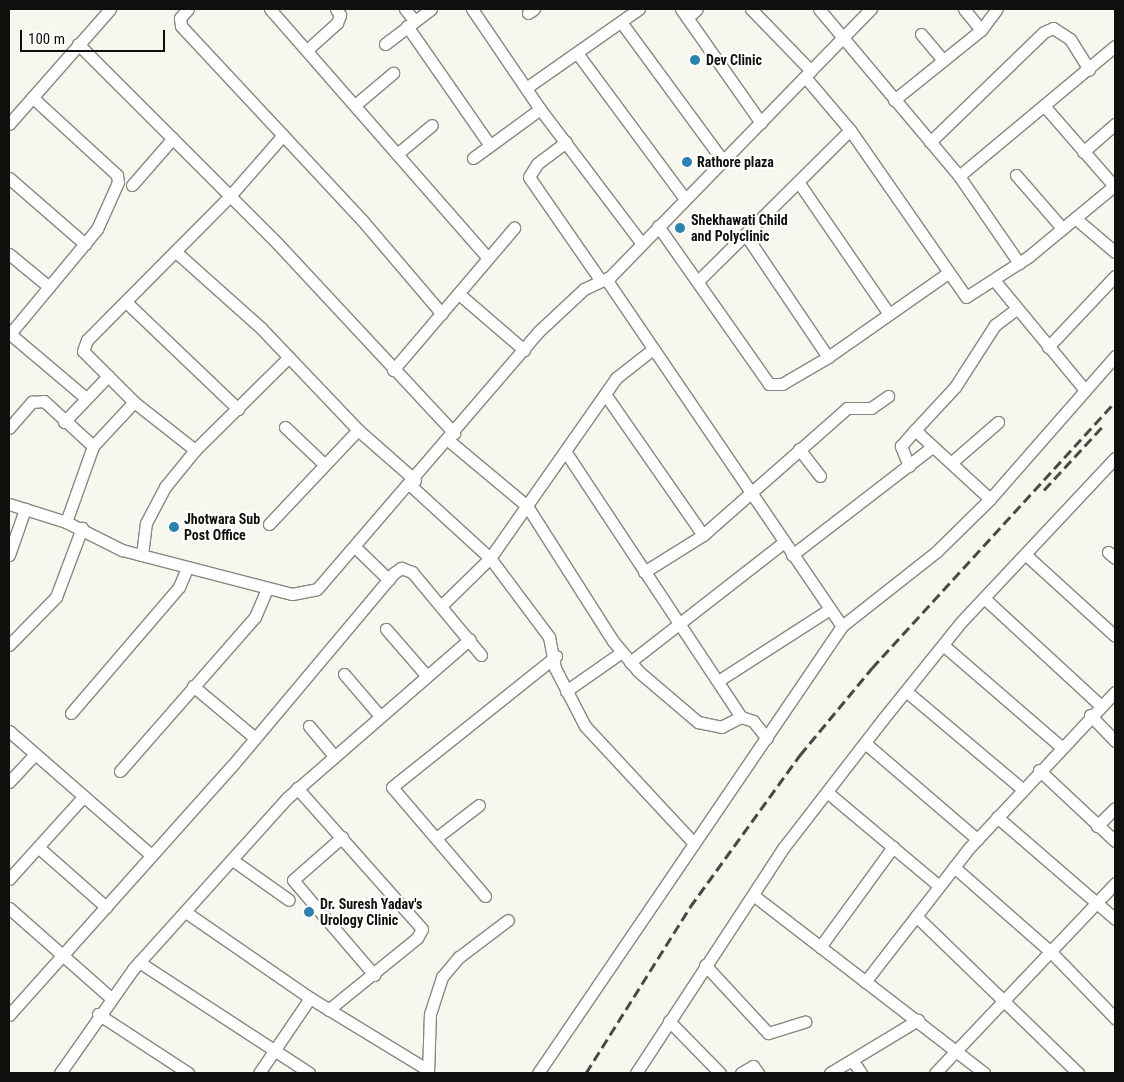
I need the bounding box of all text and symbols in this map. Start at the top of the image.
scale bar [22,20,168,52]
text: 100 m [28,30,65,48]
place label: Dev Clinic [706,52,762,68]
marker: Dev Clinic [688,53,702,67]
place label: Rathore plaza [697,154,774,170]
marker: Rathore plaza [681,156,693,168]
place label: Shekhawati Child and Polyclinic [691,212,788,244]
marker: Shekhawati Child and Polyclinic [673,221,687,235]
place label: Jhotwara Sub Post Office [184,511,260,544]
marker: Jhotwara Sub Post Office [168,521,180,533]
place label: Dr. Suresh Yadav's Urology Clinic [320,896,422,929]
marker: Dr. Suresh Yadav's Urology Clinic [302,905,316,919]

